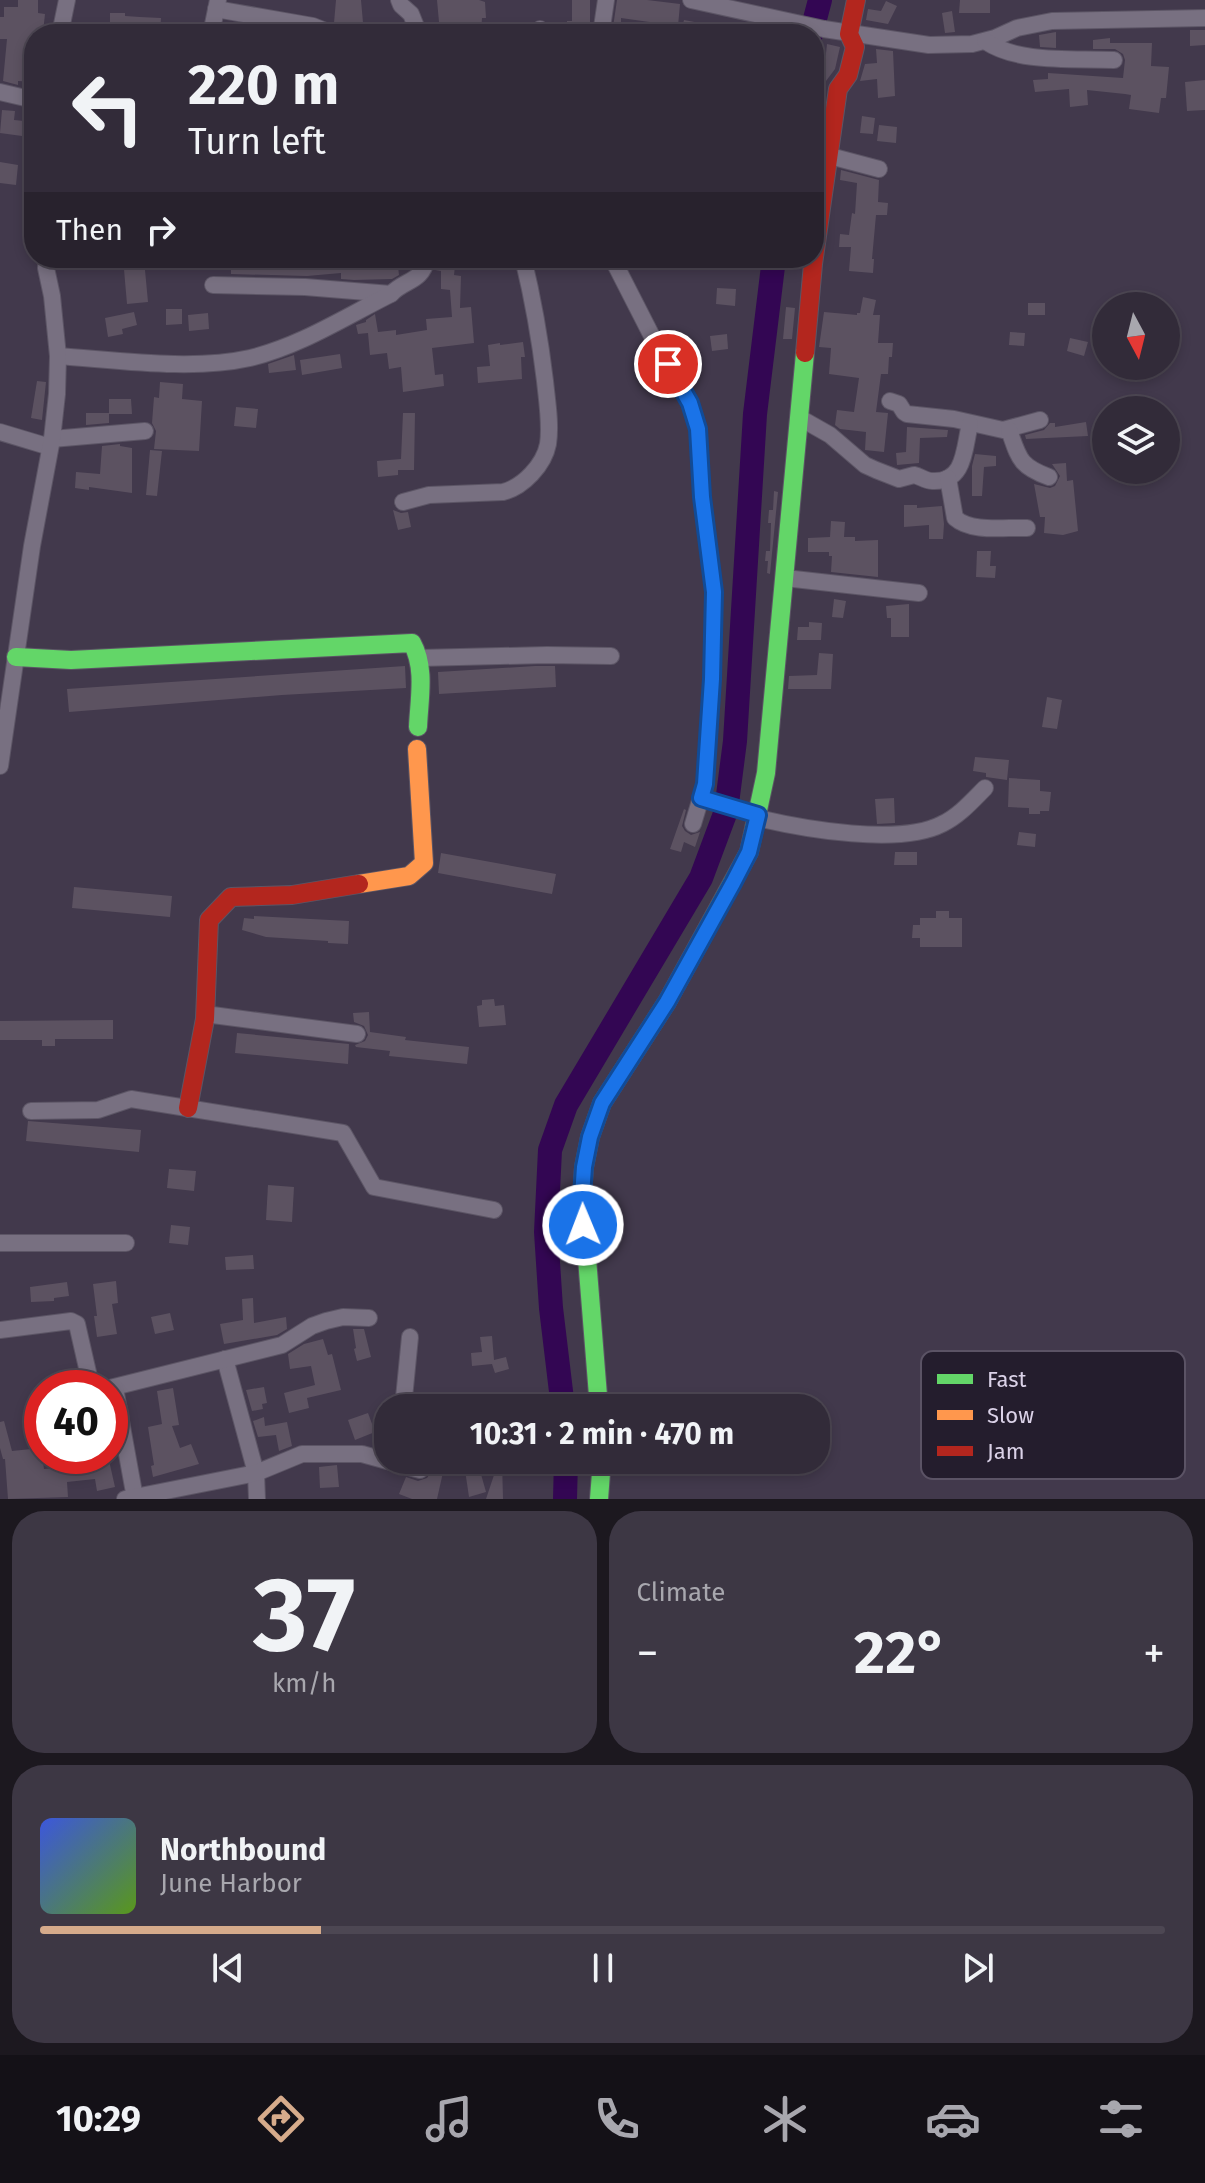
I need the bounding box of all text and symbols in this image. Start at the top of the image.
text: 220 m [188,52,339,119]
icon: left [56,56,160,160]
text: Turn left [188,120,326,164]
icon: right [139,208,183,252]
text: Then [56,212,123,248]
north arrow [1092,292,1180,380]
map controls [1092,292,1180,484]
pin [634,330,702,398]
icon: arrive [646,342,690,386]
button: layers [1092,396,1180,484]
position arrow [541,1183,625,1267]
legend [921,1351,1185,1479]
text: Fast [987,1366,1027,1393]
speed limit sign: 40 [24,1370,128,1474]
text: Slow [987,1402,1034,1429]
text: 10:31 · 2 min · 470 m [470,1416,734,1452]
text: Jam [987,1438,1025,1465]
text: 37 [253,1553,355,1678]
text: Climate [637,1577,725,1608]
text: 22° [854,1617,947,1689]
text: − [637,1627,659,1680]
text: + [1143,1627,1165,1680]
text: km/h [272,1668,336,1699]
text: Northbound [160,1832,326,1868]
text: June Harbor [160,1868,302,1899]
icon: previous [206,1946,250,1990]
icon: pause [581,1946,625,1990]
icon: next [956,1946,1000,1990]
icon: directions [253,2091,309,2147]
icon: music [421,2091,477,2147]
icon: phone [589,2091,645,2147]
icon: climate [757,2091,813,2147]
icon: car [925,2091,981,2147]
icon: filters [1093,2091,1149,2147]
text: 10:29 [56,2097,141,2141]

